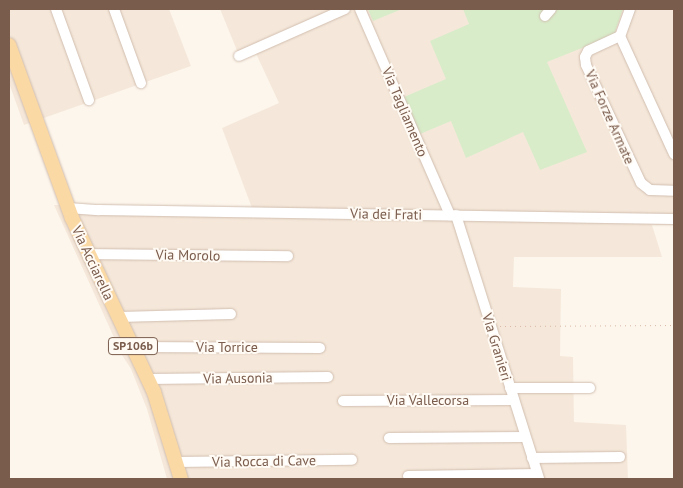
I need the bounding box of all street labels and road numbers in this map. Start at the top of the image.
street label: Via Tagliamento [378,64,432,160]
street label: Via Forze Armate [582,67,638,167]
street label: Via dei Frati [350,205,422,223]
street label: Via Acciarella [68,223,118,303]
street label: Via Morolo [155,246,221,264]
street label: Via Granieri [479,311,515,383]
road number: SP106b [107,336,159,356]
street label: Via Torrice [196,339,258,355]
street label: Via Ausonia [203,369,273,387]
street label: Via Vallecorsa [387,392,469,408]
street label: Via Rocca di Cave [212,452,316,470]

